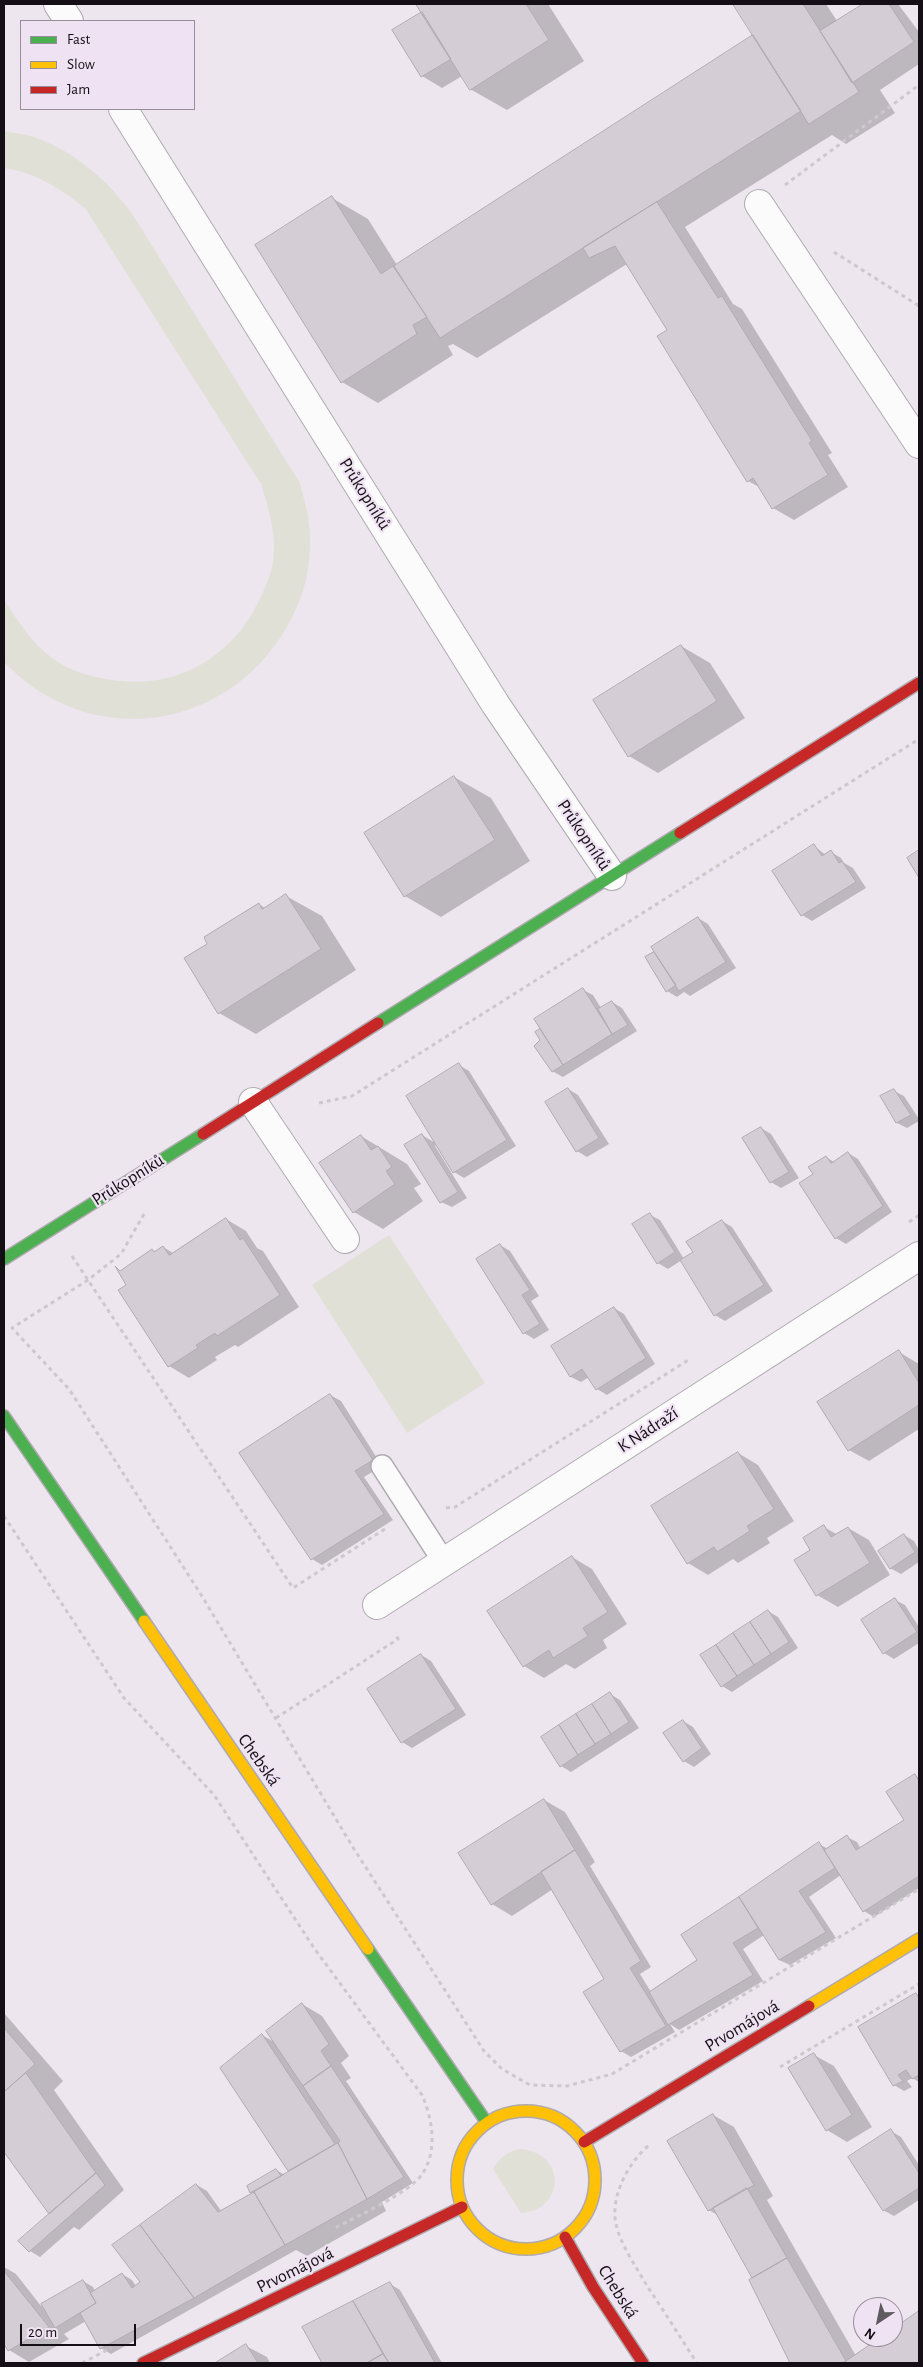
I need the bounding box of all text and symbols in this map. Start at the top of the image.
legend [20,20,195,110]
text: Fast [67,32,90,47]
text: Slow [67,57,95,72]
text: Jam [67,82,90,97]
street label: Průkopníků [334,454,396,534]
street label: Průkopníků [552,795,616,875]
street label: Průkopníků [88,1149,168,1211]
street label: K Nádraží [614,1402,682,1458]
street label: Chebská [233,1730,285,1790]
street label: Prvomájová [701,1995,783,2057]
street label: Prvomájová [253,2242,337,2298]
street label: Chebská [593,2261,643,2323]
north arrow [853,2297,903,2347]
scale bar [22,2314,139,2346]
text: 20 m [28,2325,57,2340]
text: N [862,2325,878,2342]

